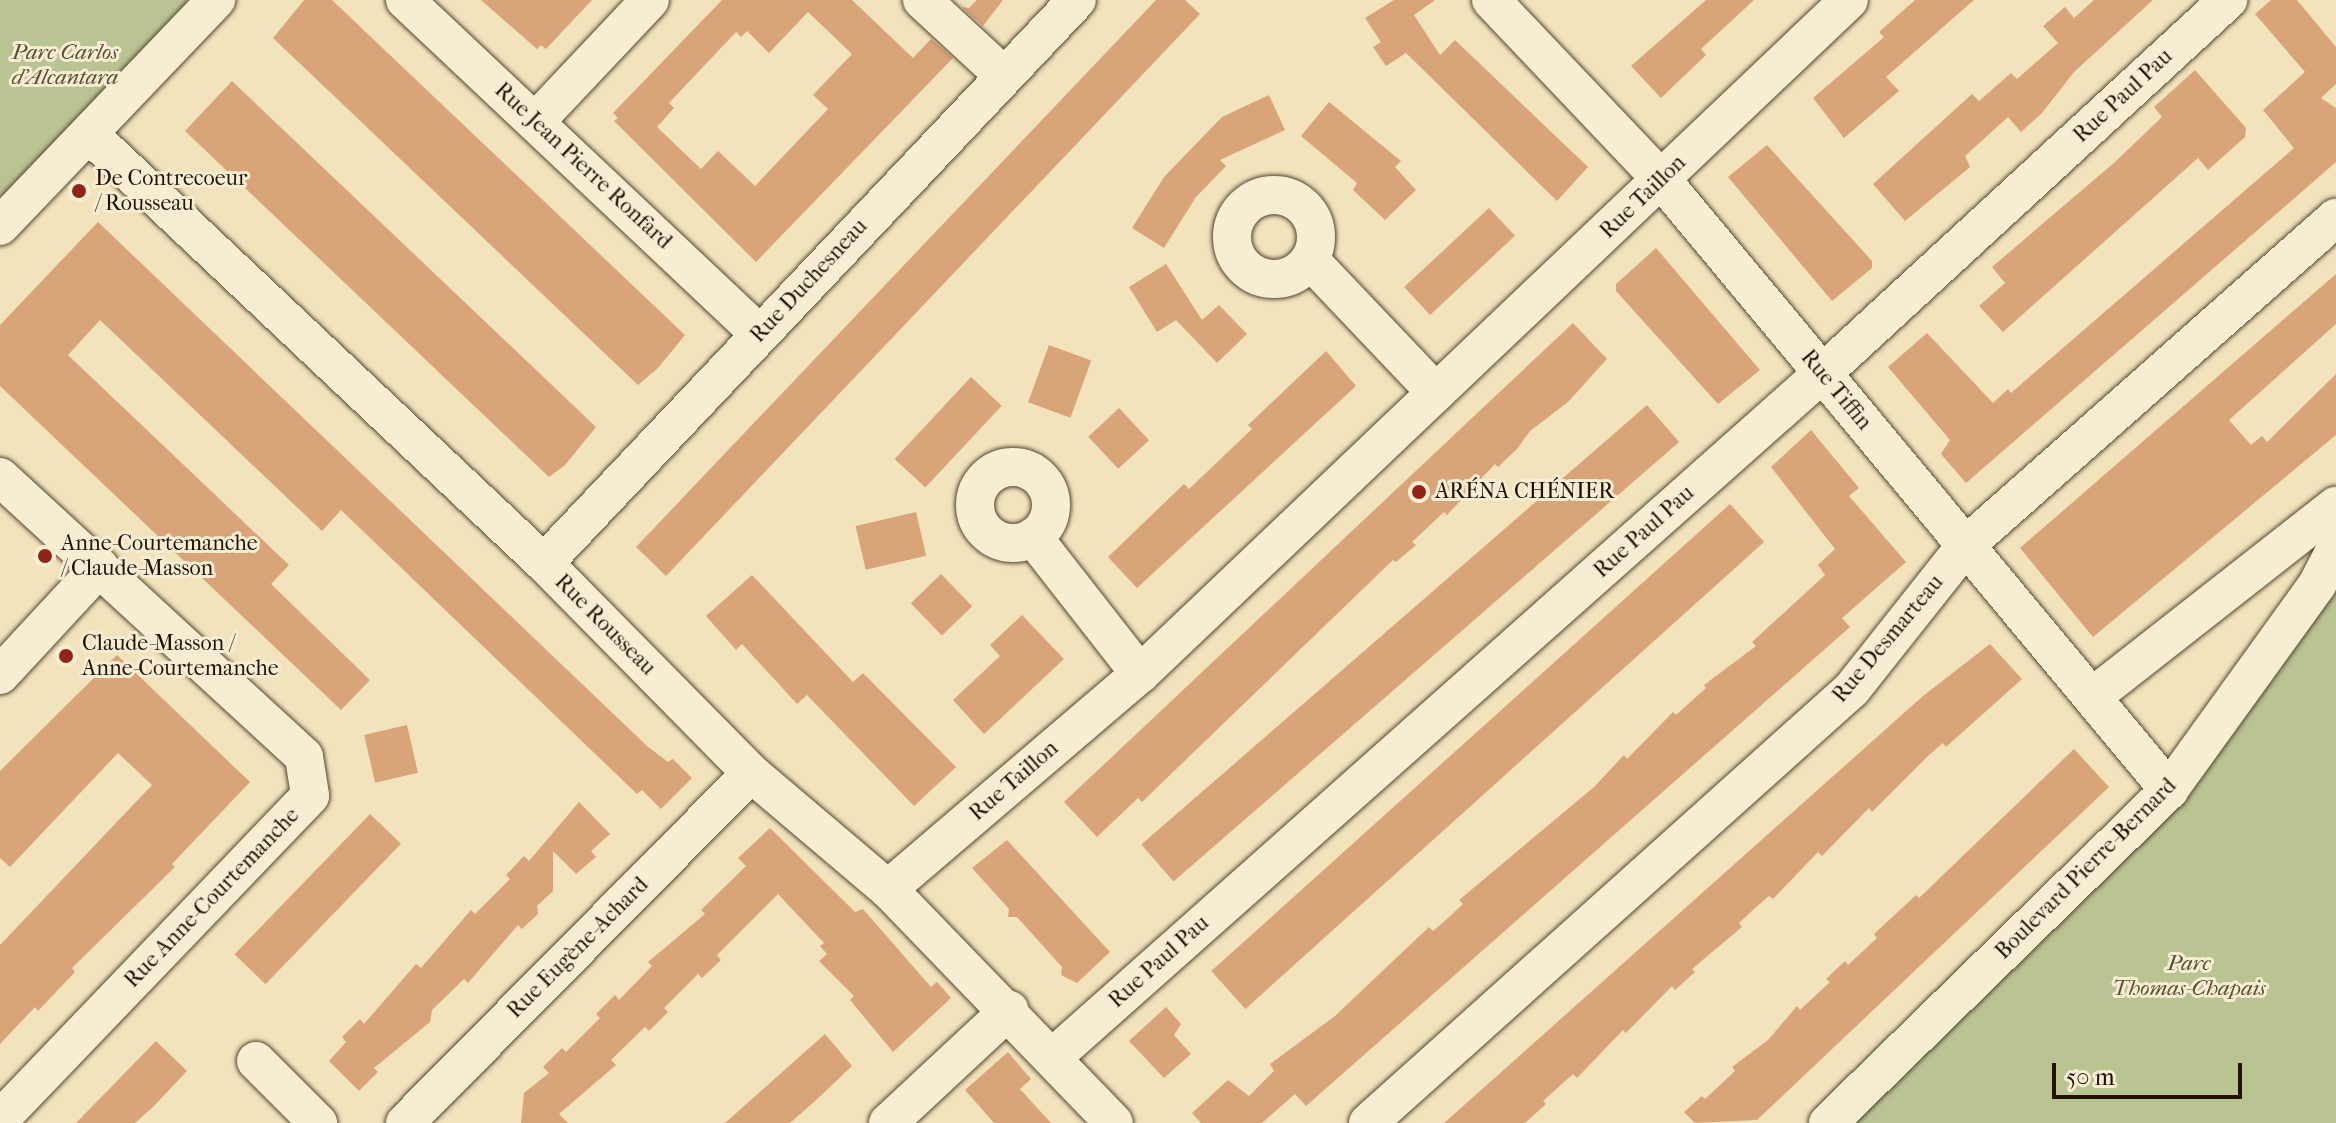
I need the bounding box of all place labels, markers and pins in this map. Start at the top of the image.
place label: De Contrecoeur / Rousseau [95,165,247,216]
marker: De Contrecoeur / Rousseau [70,182,88,200]
place label: ARÉNA CHÉNIER [1435,479,1614,505]
marker: ARÉNA CHÉNIER [1410,483,1428,501]
place label: Anne-Courtemanche / Claude-Masson [61,530,258,582]
marker: Anne-Courtemanche / Claude-Masson [36,547,54,565]
place label: Claude-Masson / Anne-Courtemanche [82,630,279,682]
marker: Claude-Masson / Anne-Courtemanche [57,647,75,665]

